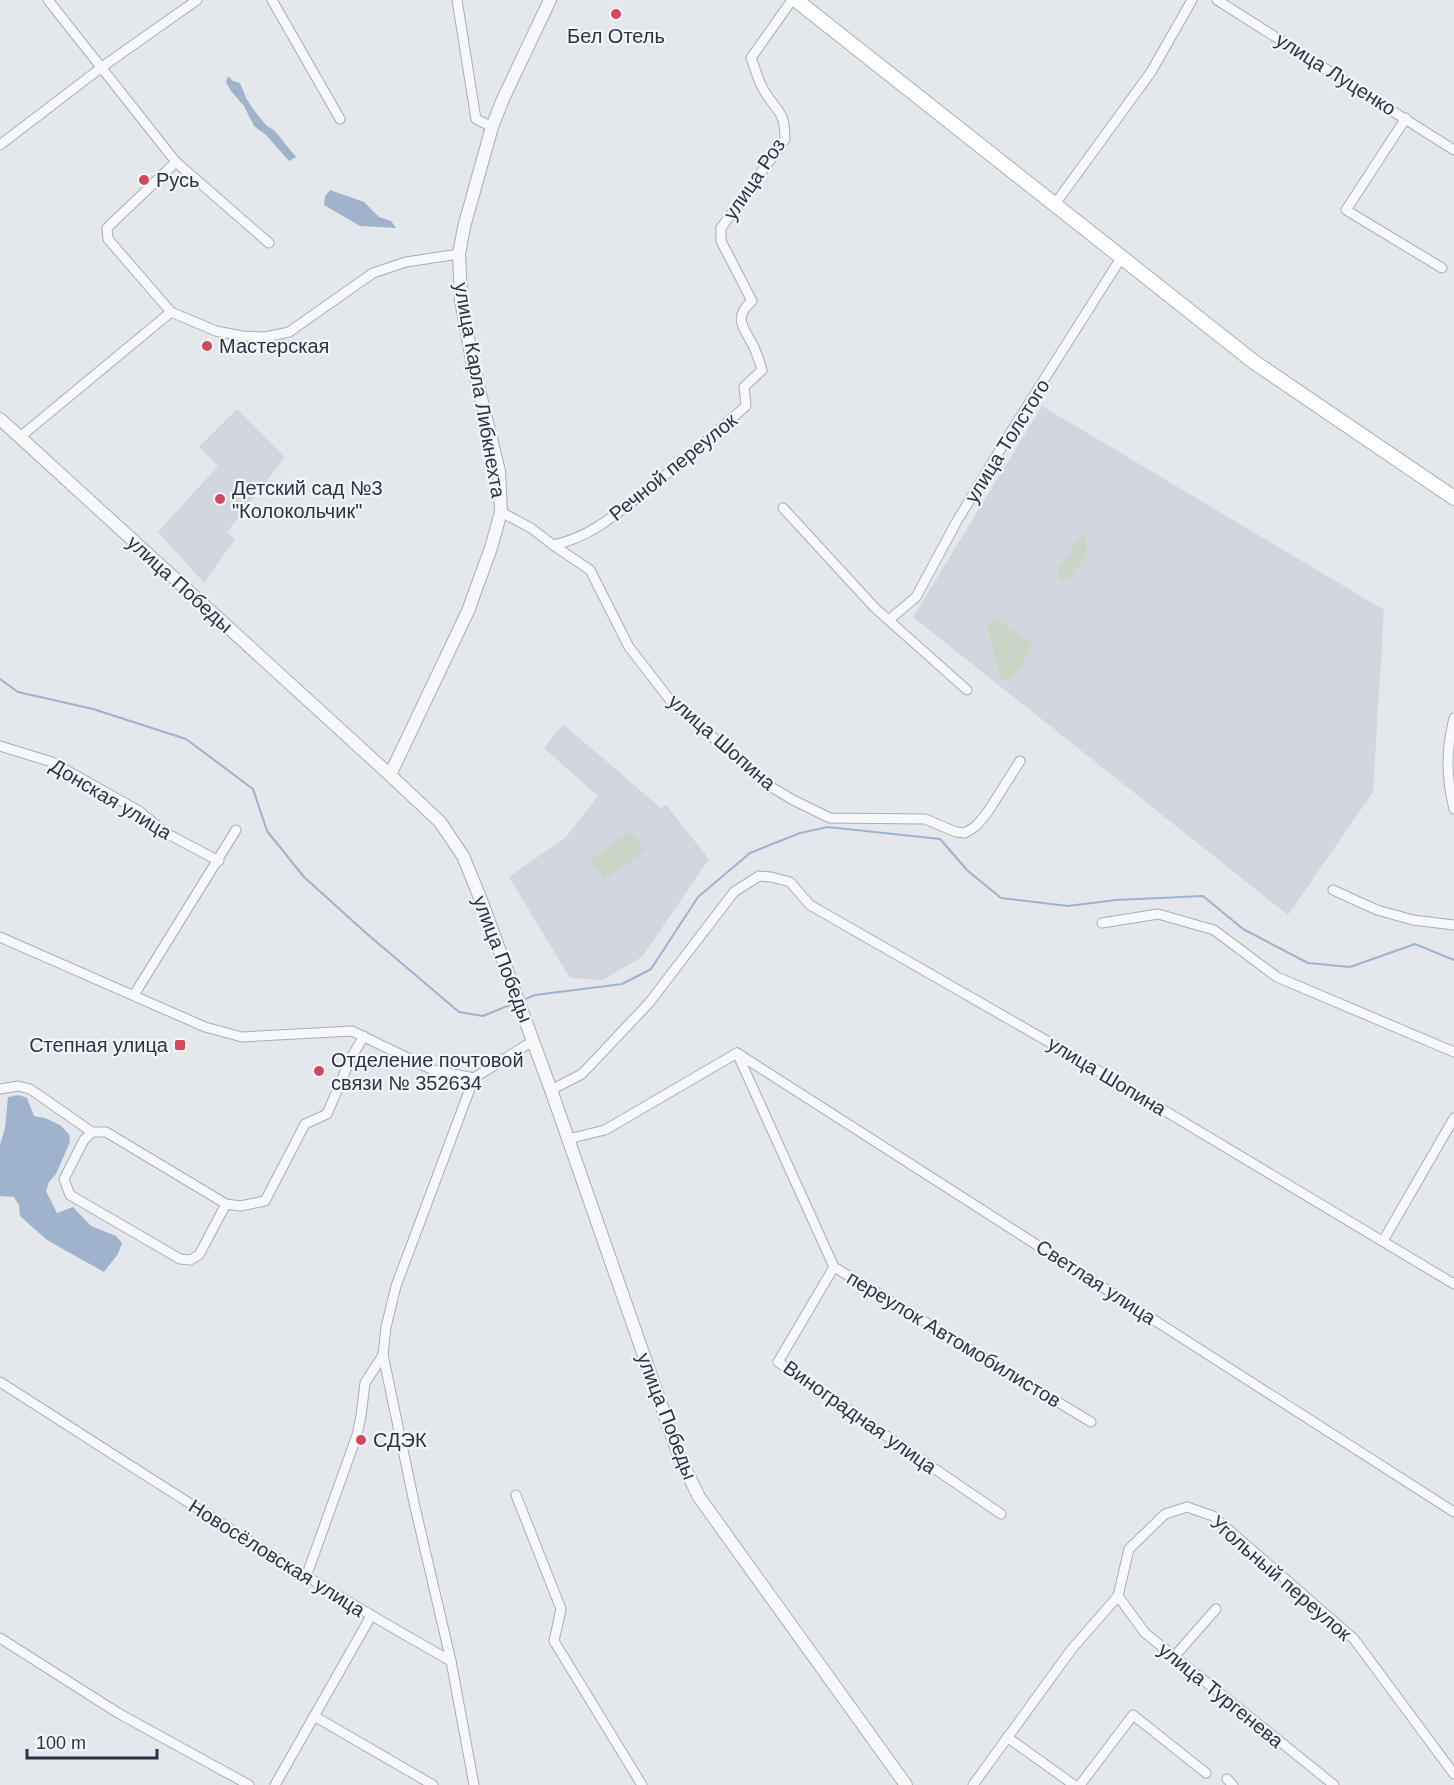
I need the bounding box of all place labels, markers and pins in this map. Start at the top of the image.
marker: Бел Отель [609,7,623,21]
place label: Бел Отель [567,25,665,47]
place label: Русь [156,169,200,191]
marker: Русь [137,173,151,187]
place label: Мастерская [219,335,329,357]
marker: Мастерская [200,339,214,353]
place label: Детский сад №3 "Колокольчик" [232,477,383,522]
marker: Детский сад №3 "Колокольчик" [213,492,227,506]
place label: Степная улица [29,1034,169,1056]
marker: Степная улица [173,1038,187,1052]
place label: Отделение почтовой связи № 352634 [331,1049,524,1094]
marker: Отделение почтовой связи № 352634 [312,1064,326,1078]
place label: СДЭК [373,1429,427,1451]
marker: СДЭК [354,1433,368,1447]

